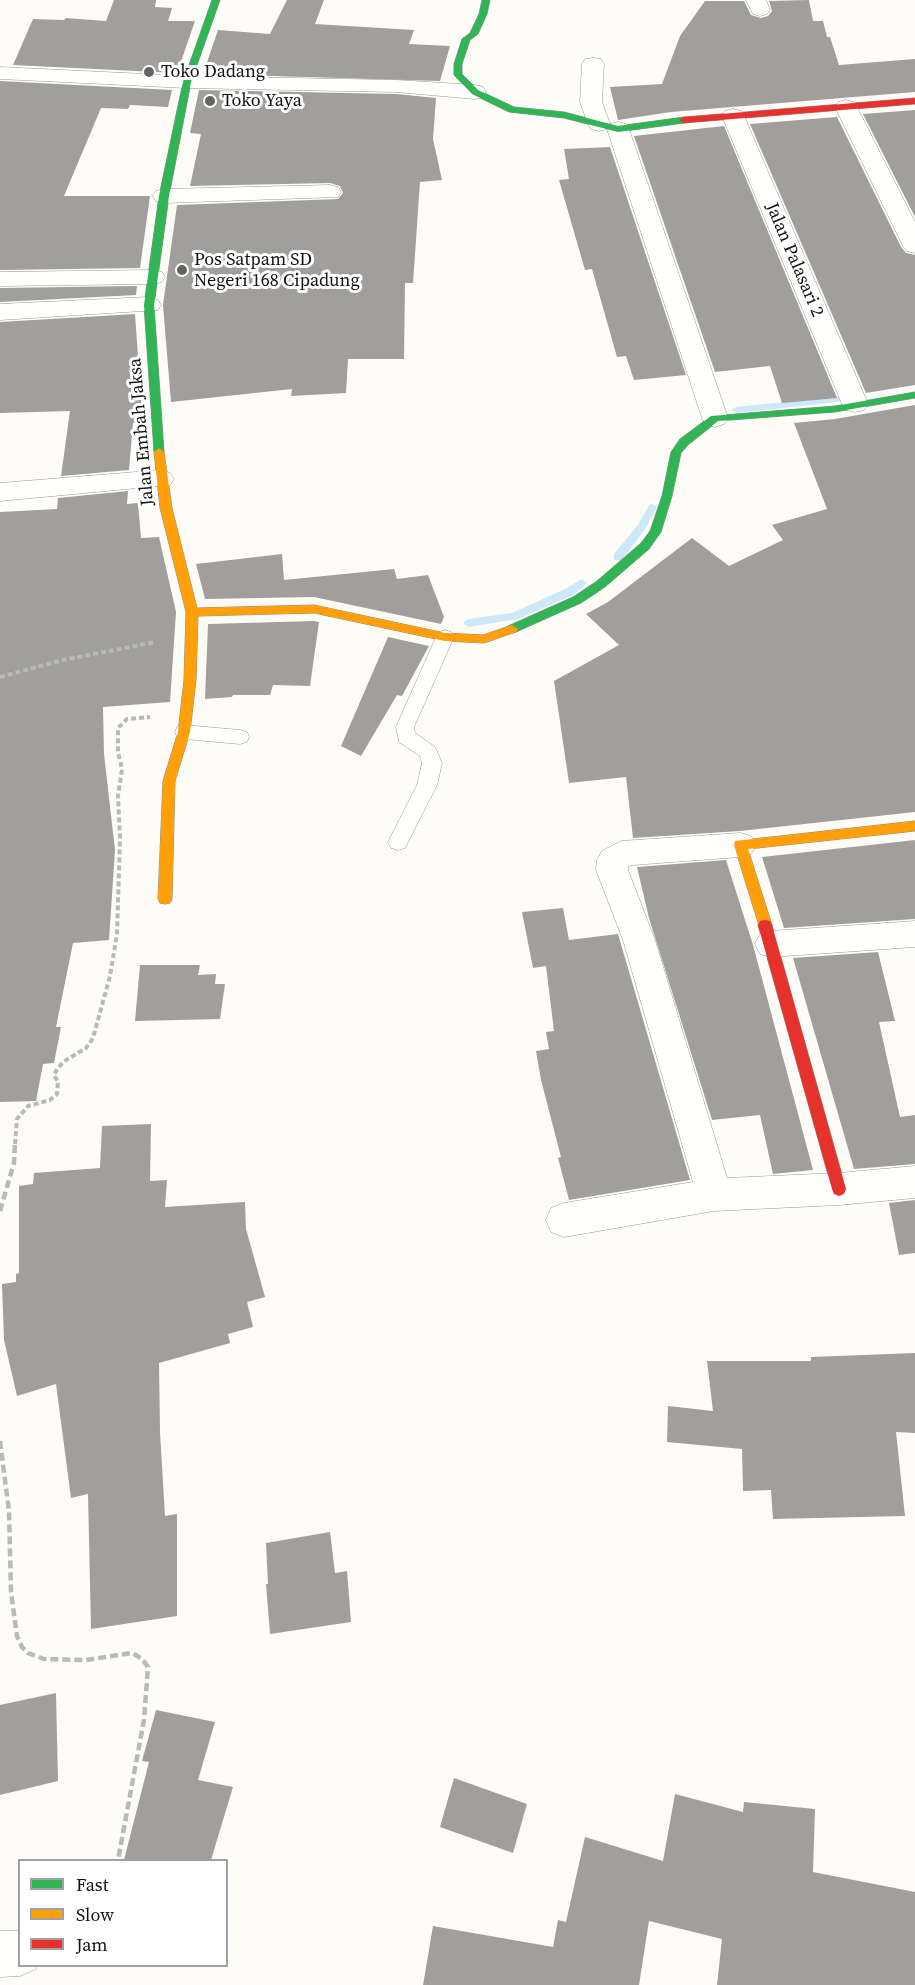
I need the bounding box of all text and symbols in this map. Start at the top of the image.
place label: Toko Dadang [161,61,265,83]
marker: Toko Dadang [142,65,156,79]
place label: Toko Yaya [222,90,302,112]
marker: Toko Yaya [203,94,217,108]
street label: Jalan Palasari 2 [760,200,828,320]
place label: Pos Satpam SD Negeri 168 Cipadung [194,249,360,292]
marker: Pos Satpam SD Negeri 168 Cipadung [175,263,189,277]
street label: Jalan Embah Jaksa [125,357,159,507]
legend [18,1859,228,1967]
text: Fast [76,1872,109,1897]
text: Slow [76,1902,114,1927]
text: Jam [76,1932,108,1957]

